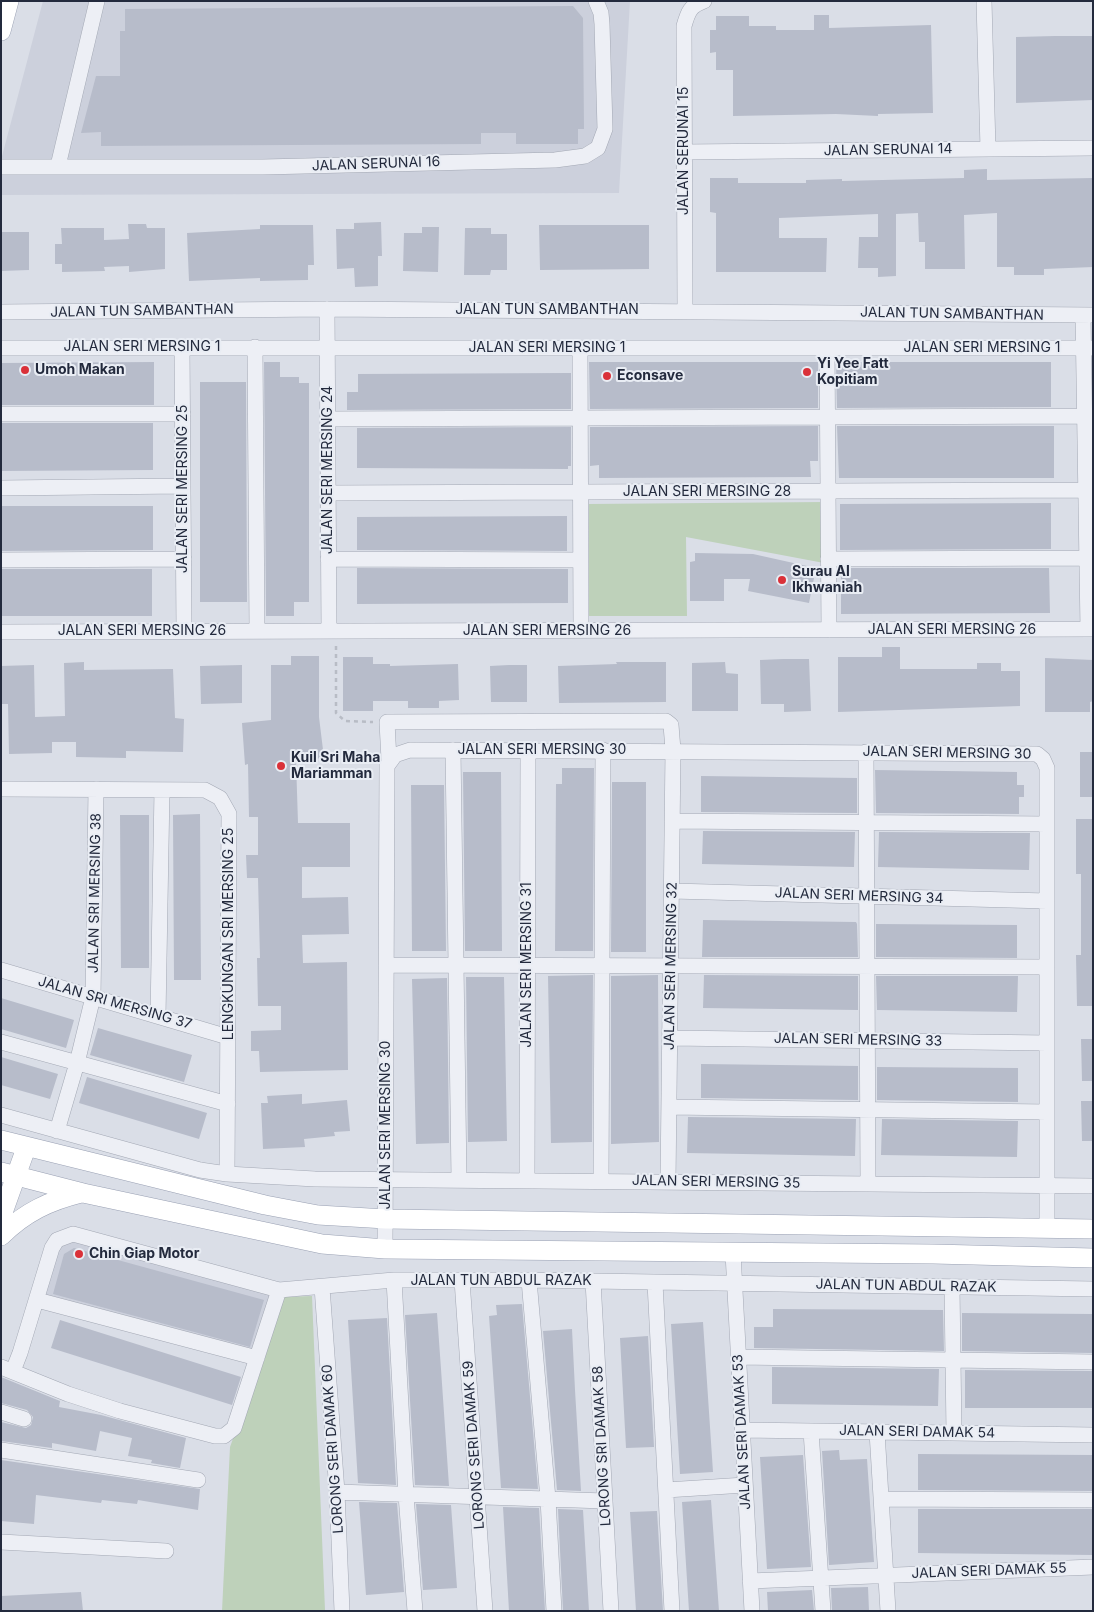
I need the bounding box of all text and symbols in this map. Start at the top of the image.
street label: JALAN SERUNAI 15 [676,87,692,215]
street label: JALAN SERUNAI 14 [823,140,953,160]
street label: JALAN SERUNAI 16 [311,153,441,175]
street label: JALAN TUN SAMBANTHAN [50,301,234,321]
street label: JALAN TUN SAMBANTHAN [455,302,639,318]
street label: JALAN TUN SAMBANTHAN [860,304,1044,324]
street label: JALAN SERI MERSING 1 [64,339,220,355]
street label: JALAN SERI MERSING 1 [469,340,625,356]
street label: JALAN SERI MERSING 1 [904,340,1060,356]
place label: Yi Yee Fatt Kopitiam [817,356,889,388]
place label: Umoh Makan [35,362,125,378]
marker: Umoh Makan [19,364,31,376]
marker: Yi Yee Fatt Kopitiam [801,366,813,378]
place label: Econsave [617,368,683,384]
marker: Econsave [601,370,613,382]
street label: JALAN SERI MERSING 24 [320,386,336,554]
street label: JALAN SERI MERSING 25 [175,405,191,573]
street label: JALAN SERI MERSING 28 [623,484,791,500]
place label: Surau Al Ikhwaniah [792,564,862,596]
marker: Surau Al Ikhwaniah [776,574,788,586]
street label: JALAN SERI MERSING 26 [868,622,1036,638]
street label: JALAN SERI MERSING 26 [58,623,226,639]
street label: JALAN SERI MERSING 26 [463,623,631,639]
street label: JALAN SERI MERSING 30 [458,742,626,758]
street label: JALAN SERI MERSING 30 [862,743,1032,763]
place label: Kuil Sri Maha Mariamman [291,750,380,782]
marker: Kuil Sri Maha Mariamman [275,760,287,772]
street label: JALAN SRI MERSING 38 [85,813,105,973]
street label: LENGKUNGAN SRI MERSING 25 [221,828,237,1040]
street label: JALAN SERI MERSING 31 [519,882,535,1048]
street label: JALAN SERI MERSING 32 [661,882,681,1050]
street label: JALAN SERI MERSING 34 [774,885,944,907]
street label: JALAN SRI MERSING 37 [36,973,194,1033]
street label: JALAN SERI MERSING 33 [774,1030,942,1050]
street label: JALAN SERI MERSING 30 [378,1041,394,1209]
street label: JALAN SERI MERSING 35 [632,1172,800,1192]
place label: Chin Giap Motor [89,1246,199,1262]
marker: Chin Giap Motor [73,1248,85,1260]
street label: JALAN TUN ABDUL RAZAK [410,1273,592,1289]
street label: JALAN TUN ABDUL RAZAK [815,1276,997,1296]
street label: JALAN SERI DAMAK 53 [730,1354,754,1510]
street label: LORONG SERI DAMAK 59 [460,1360,488,1530]
street label: LORONG SERI DAMAK 60 [319,1364,347,1534]
street label: LORONG SRI DAMAK 58 [589,1365,615,1527]
street label: JALAN SERI DAMAK 54 [839,1422,995,1442]
street label: JALAN SERI DAMAK 55 [911,1560,1067,1582]

